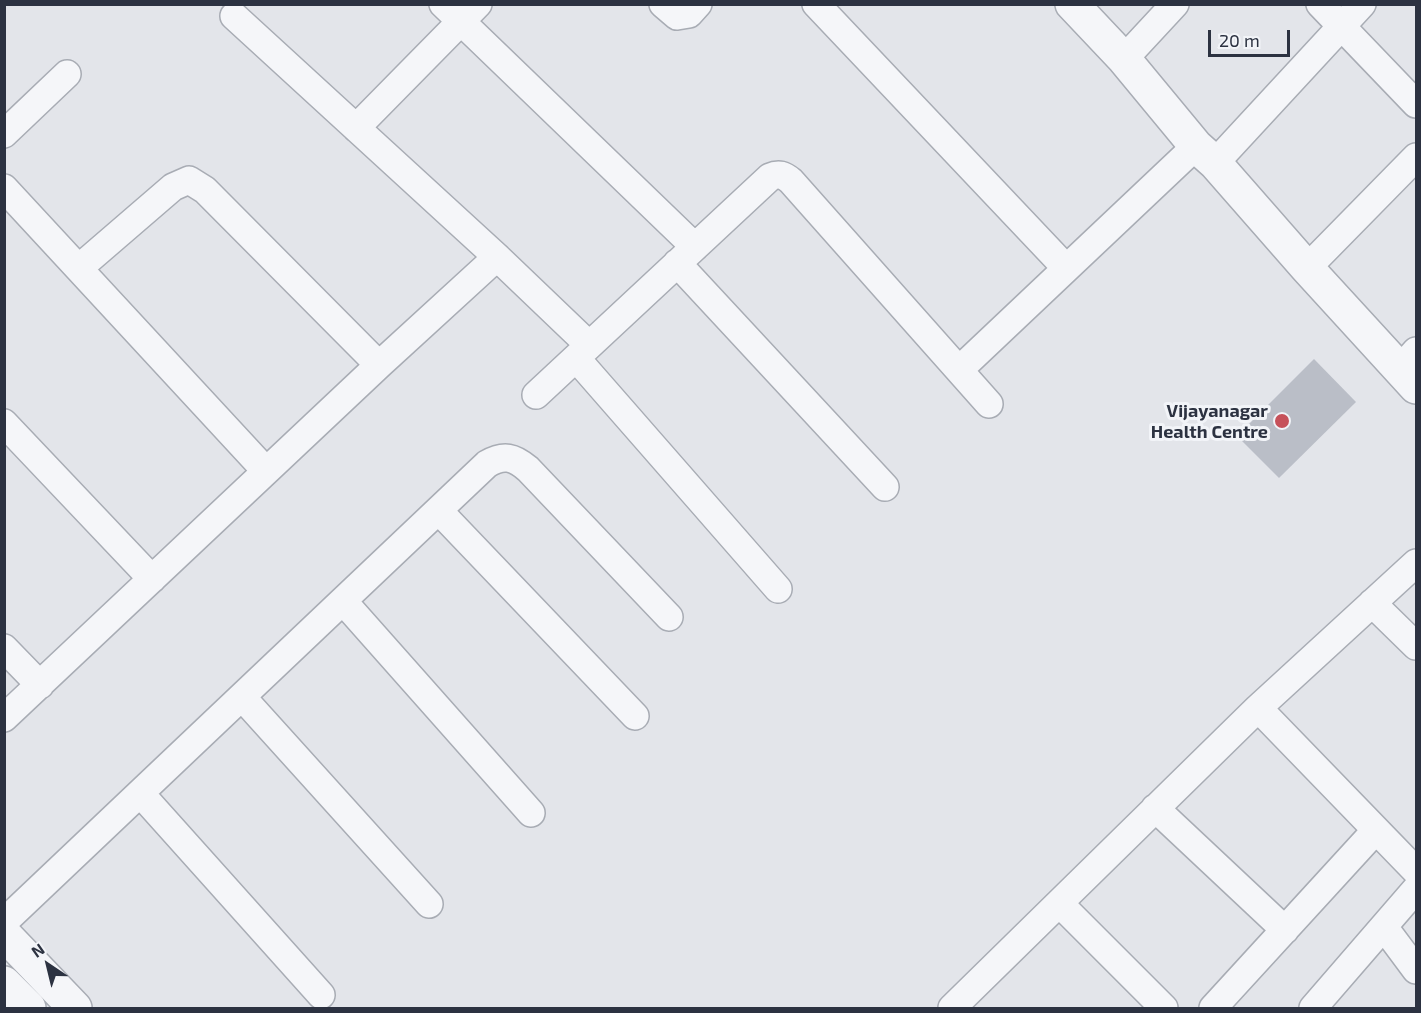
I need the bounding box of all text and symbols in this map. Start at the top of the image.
scale bar [1211,18,1294,56]
text: 20 m [1219,29,1260,51]
place label: Vijayanagar Health Centre [1151,400,1268,442]
marker: Vijayanagar Health Centre [1273,412,1291,430]
north arrow [18,935,78,995]
text: N [27,939,48,961]

